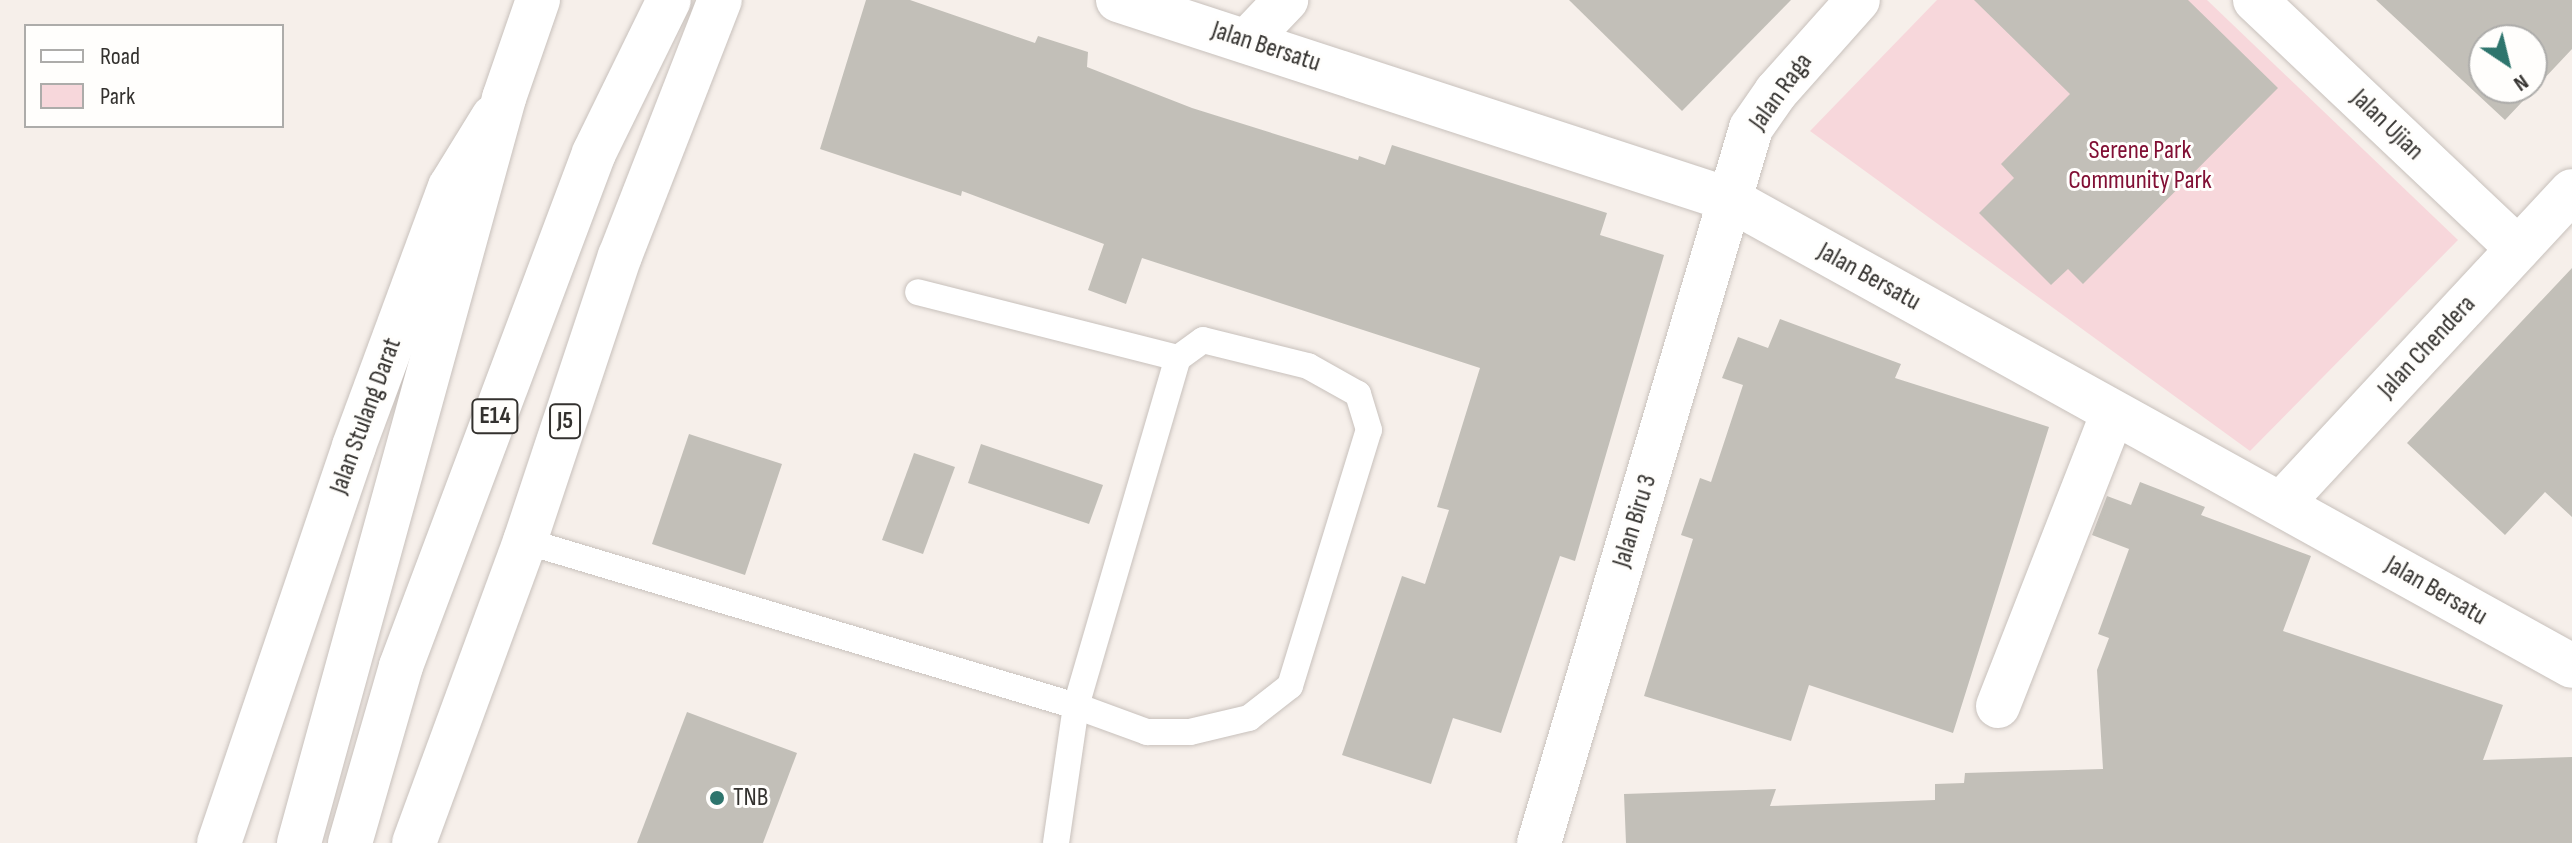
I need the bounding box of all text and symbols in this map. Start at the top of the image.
street label: Jalan Bersatu [1208,15,1324,79]
legend [24,24,284,128]
north arrow [2468,24,2548,104]
text: Road [100,42,140,71]
street label: Jalan Raga [1743,48,1819,136]
text: N [2508,68,2533,97]
text: Park [100,82,135,111]
street label: Jalan Ujian [2344,83,2430,167]
park label: Serene Park Community Park [2068,135,2212,196]
street label: Jalan Bersatu [1812,236,1926,318]
street label: Jalan Chendera [2372,289,2482,405]
street label: Jalan Stulang Darat [323,334,409,498]
road number: E14 [471,396,519,436]
road number: J5 [549,401,581,441]
street label: Jalan Biru 3 [1606,471,1664,571]
street label: Jalan Bersatu [2379,549,2493,633]
place label: TNB [733,782,768,814]
marker: TNB [708,789,726,807]

